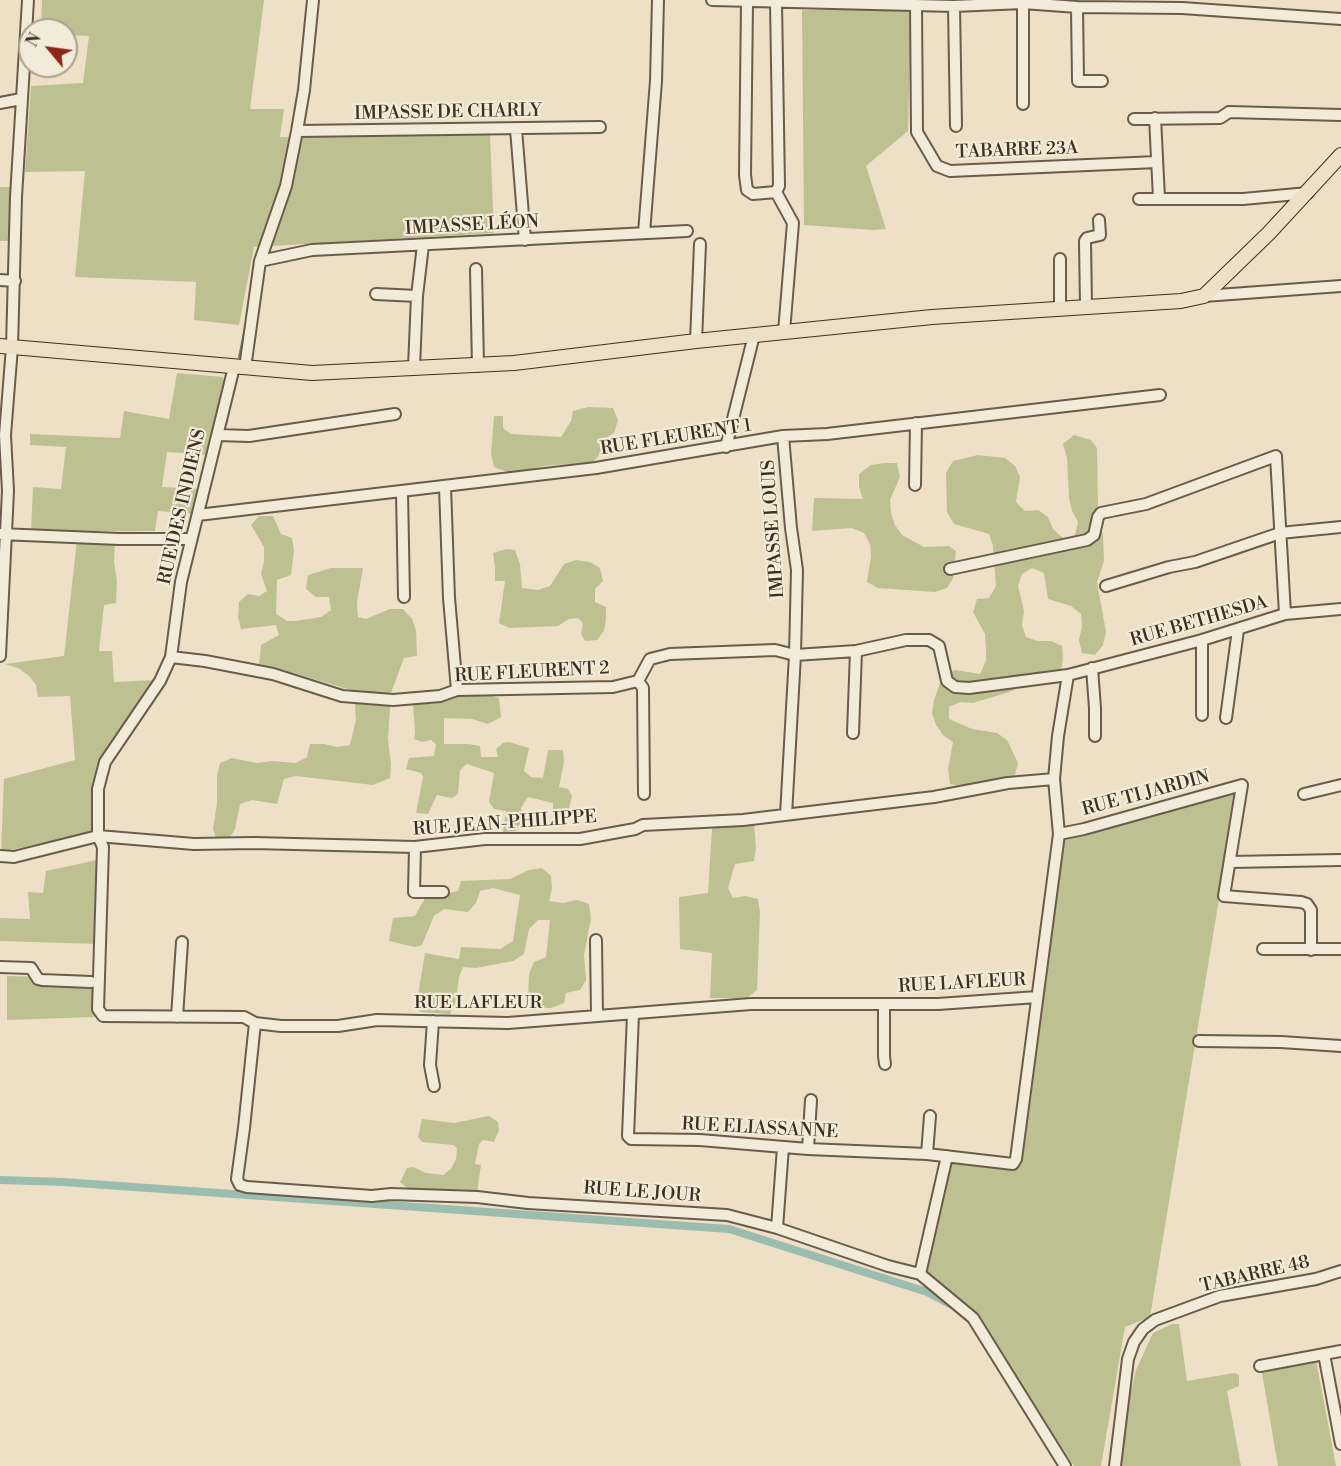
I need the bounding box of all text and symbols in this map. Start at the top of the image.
north arrow [18,18,78,78]
text: N [22,30,46,51]
street label: IMPASSE DE CHARLY [354,101,542,125]
street label: TABARRE 23A [955,138,1079,164]
street label: IMPASSE LÉON [404,212,540,240]
street label: RUE FLEURENT 1 [599,415,753,461]
street label: RUE DES INDIENS [155,427,211,587]
street label: IMPASSE LOUIS [758,459,790,599]
street label: RUE BETHESDA [1128,592,1270,652]
street label: RUE FLEURENT 2 [454,658,610,688]
street label: RUE TI JARDIN [1080,767,1212,821]
street label: RUE JEAN-PHILIPPE [412,807,598,841]
street label: RUE LAFLEUR [898,970,1026,998]
street label: RUE LAFLEUR [414,993,542,1015]
street label: RUE ELIASSANNE [681,1114,839,1144]
street label: RUE LE JOUR [583,1178,701,1208]
street label: TABARRE 48 [1198,1252,1312,1298]

